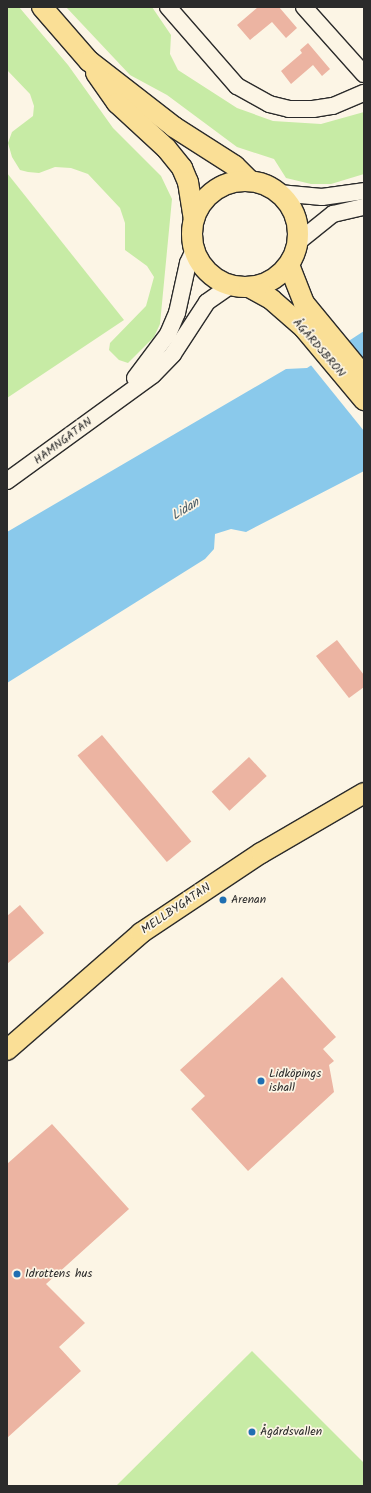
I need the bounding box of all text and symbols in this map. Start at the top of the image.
street label: ÅGÅRDSBRON [290,316,348,380]
street label: HAMNGATAN [31,414,95,468]
water label: Lidan [169,496,203,524]
street label: MELLBYGATAN [139,880,213,938]
place label: Arenan [231,893,266,907]
marker: Arenan [218,895,228,905]
place label: Lidköpings ishall [269,1067,321,1095]
marker: Lidköpings ishall [256,1076,266,1086]
place label: Idrottens hus [25,1267,92,1281]
marker: Idrottens hus [12,1269,22,1279]
place label: Ågårdsvallen [260,1425,322,1439]
marker: Ågårdsvallen [247,1427,257,1437]

